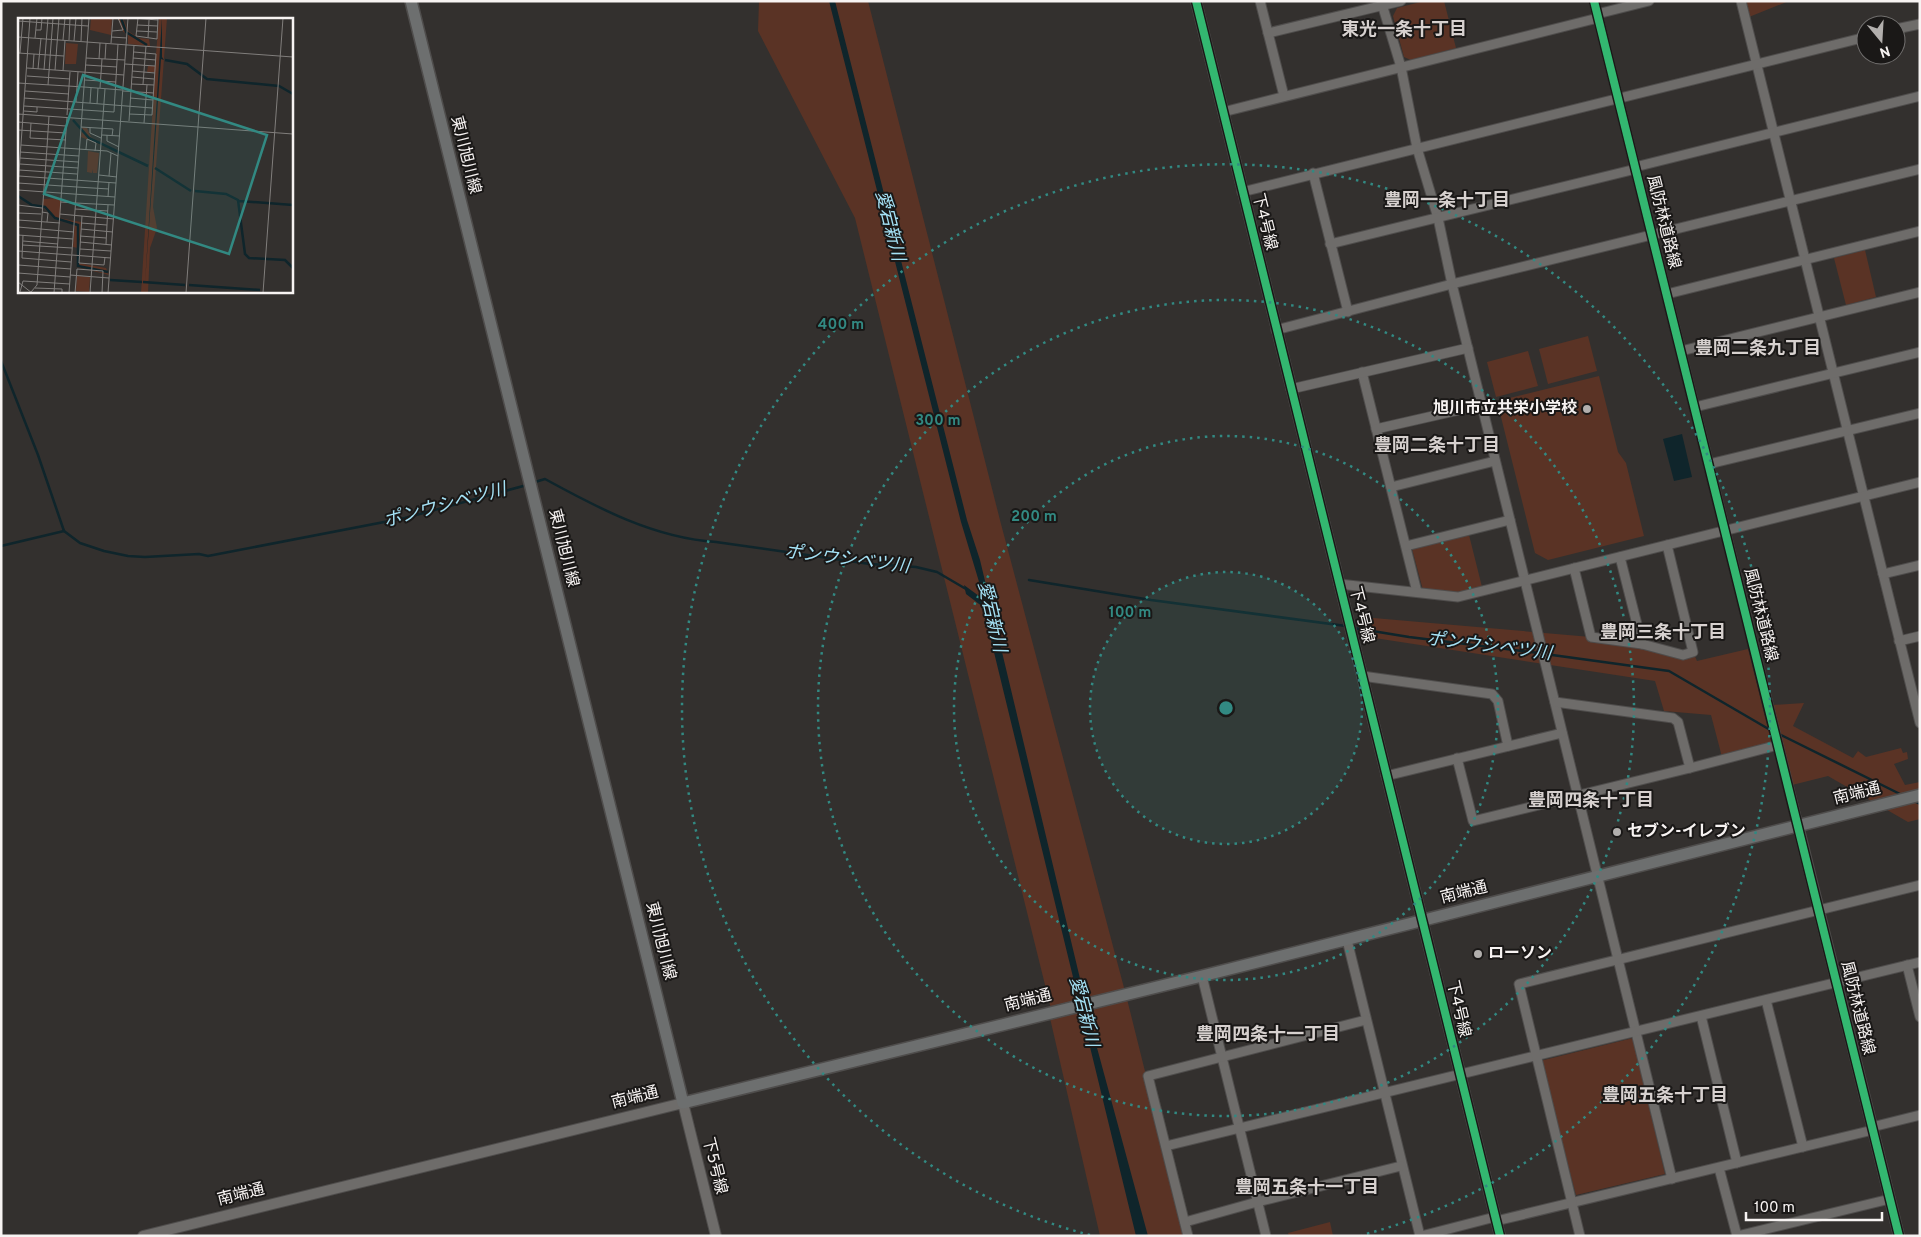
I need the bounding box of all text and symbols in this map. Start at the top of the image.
north arrow [1856,15,1906,65]
inset map [18,18,292,292]
district label: 東光一条十丁目 [1341,19,1467,42]
text: N [1877,41,1892,61]
street label: 東川旭川線 [446,114,484,196]
street label: 風防林道路線 [1642,173,1684,271]
water label: 愛宕新川 [869,188,909,266]
district label: 豊岡一条十丁目 [1384,190,1510,213]
street label: 下4号線 [1247,191,1281,253]
text: 400 m [818,316,864,335]
district label: 豊岡二条九丁目 [1695,338,1821,361]
place label: 旭川市立共栄小学校 [1433,399,1577,419]
marker: 旭川市立共栄小学校 [1581,403,1593,415]
text: 300 m [915,412,961,431]
district label: 豊岡二条十丁目 [1374,435,1500,458]
water label: ポンウシベツ川 [381,478,511,533]
street label: 東川旭川線 [544,507,582,589]
text: 200 m [1011,508,1057,527]
water label: ポンウシベツ川 [783,541,913,579]
street label: 風防林道路線 [1739,566,1781,664]
water label: 愛宕新川 [972,579,1011,657]
street label: 下4号線 [1344,584,1378,646]
text: 100 m [1109,604,1151,623]
district label: 豊岡三条十丁目 [1600,622,1726,645]
water label: ポンウシベツ川 [1425,628,1555,666]
centre of rings [1217,699,1235,717]
street label: 南端通 [1831,778,1883,810]
district label: 豊岡四条十丁目 [1528,790,1654,813]
place label: セブン-イレブン [1627,822,1746,842]
marker: セブン-イレブン [1611,826,1623,838]
street label: 南端通 [1438,877,1490,909]
street label: 東川旭川線 [641,900,679,982]
place label: ローソン [1488,944,1552,964]
marker: ローソン [1472,948,1484,960]
street label: 風防林道路線 [1836,959,1878,1057]
water label: 愛宕新川 [1063,974,1103,1052]
street label: 下4号線 [1442,979,1474,1039]
street label: 南端通 [1002,985,1054,1017]
district label: 豊岡四条十一丁目 [1196,1024,1340,1047]
street label: 南端通 [609,1082,661,1114]
district label: 豊岡五条十丁目 [1602,1085,1728,1108]
street label: 下5号線 [697,1135,731,1197]
district label: 豊岡五条十一丁目 [1235,1177,1379,1200]
street label: 南端通 [215,1179,267,1211]
scale bar [1746,1190,1882,1222]
text: 100 m [1754,1199,1795,1218]

